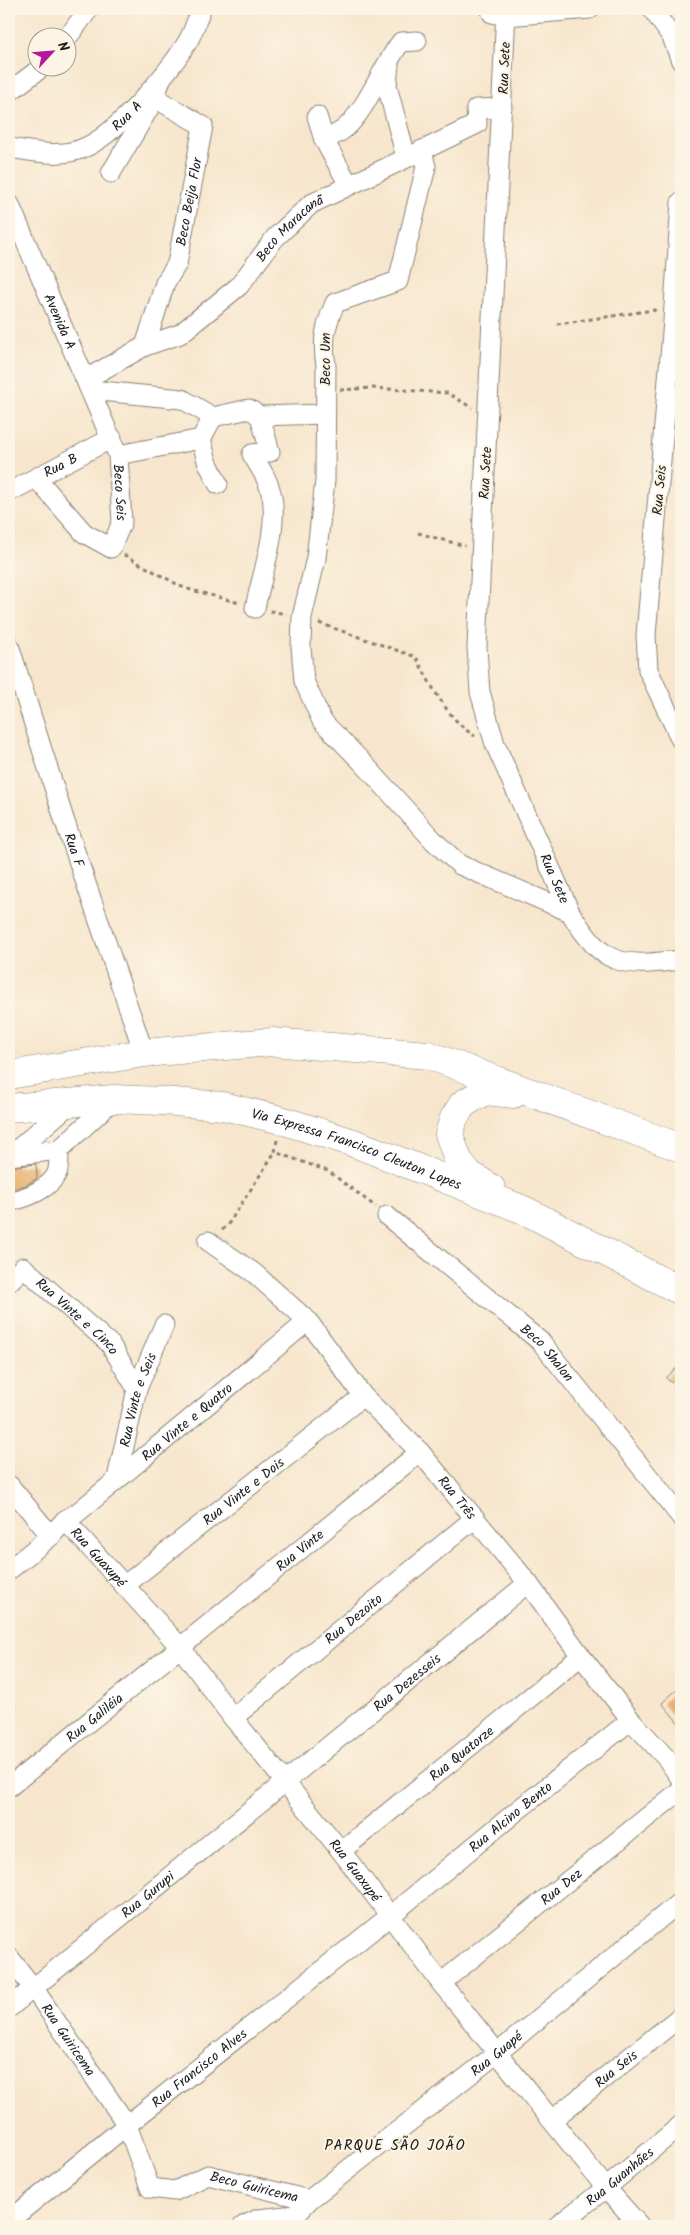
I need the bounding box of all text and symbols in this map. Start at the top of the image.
north arrow [28,28,78,78]
text: N [51,38,75,56]
street label: Rua Sete [493,41,517,95]
street label: Rua A [107,96,148,137]
street label: Beco Beija Flor [171,154,209,248]
street label: Beco Maracanã [251,189,329,267]
street label: Avenida A [37,290,81,353]
street label: Beco Um [315,333,337,385]
street label: Rua Sete [474,446,498,500]
street label: Rua B [40,448,82,484]
street label: Beco Seis [107,464,132,521]
street label: Rua Seis [647,464,673,516]
street label: Rua F [58,830,90,872]
street label: Rua Sete [533,850,575,908]
street label: Via Expressa Francisco Cleuton Lopes [249,1103,465,1196]
street label: Rua Vinte e Cinco [30,1273,124,1359]
street label: Beco Shalon [515,1319,579,1387]
street label: Rua Vinte e Seis [114,1349,163,1449]
street label: Rua Vinte e Quatro [137,1378,238,1467]
street label: Rua Vinte e Dois [198,1452,290,1531]
street label: Rua Três [432,1471,481,1525]
street label: Rua Guaxupé [65,1523,132,1593]
street label: Rua Vinte [271,1524,330,1577]
street label: Rua Dezoito [320,1589,388,1650]
street label: Rua Dezesseis [368,1648,446,1718]
street label: Rua Galiléia [61,1688,128,1748]
street label: Rua Quatorze [425,1720,500,1787]
street label: Rua Alcino Bento [464,1777,558,1858]
street label: Rua Guaxupé [323,1834,386,1908]
street label: Rua Dez [536,1863,587,1911]
street label: Rua Gurupi [116,1866,180,1924]
street label: Rua Guiricema [35,1999,101,2081]
street label: Rua Francisco Alves [147,2024,252,2114]
street label: Rua Guapé [466,2026,529,2082]
street label: Rua Seis [590,2045,643,2094]
district label: PARQUE SÃO JOÃO [324,2134,466,2158]
street label: Rua Guanhães [581,2142,659,2212]
street label: Beco Guiricema [208,2166,301,2209]

